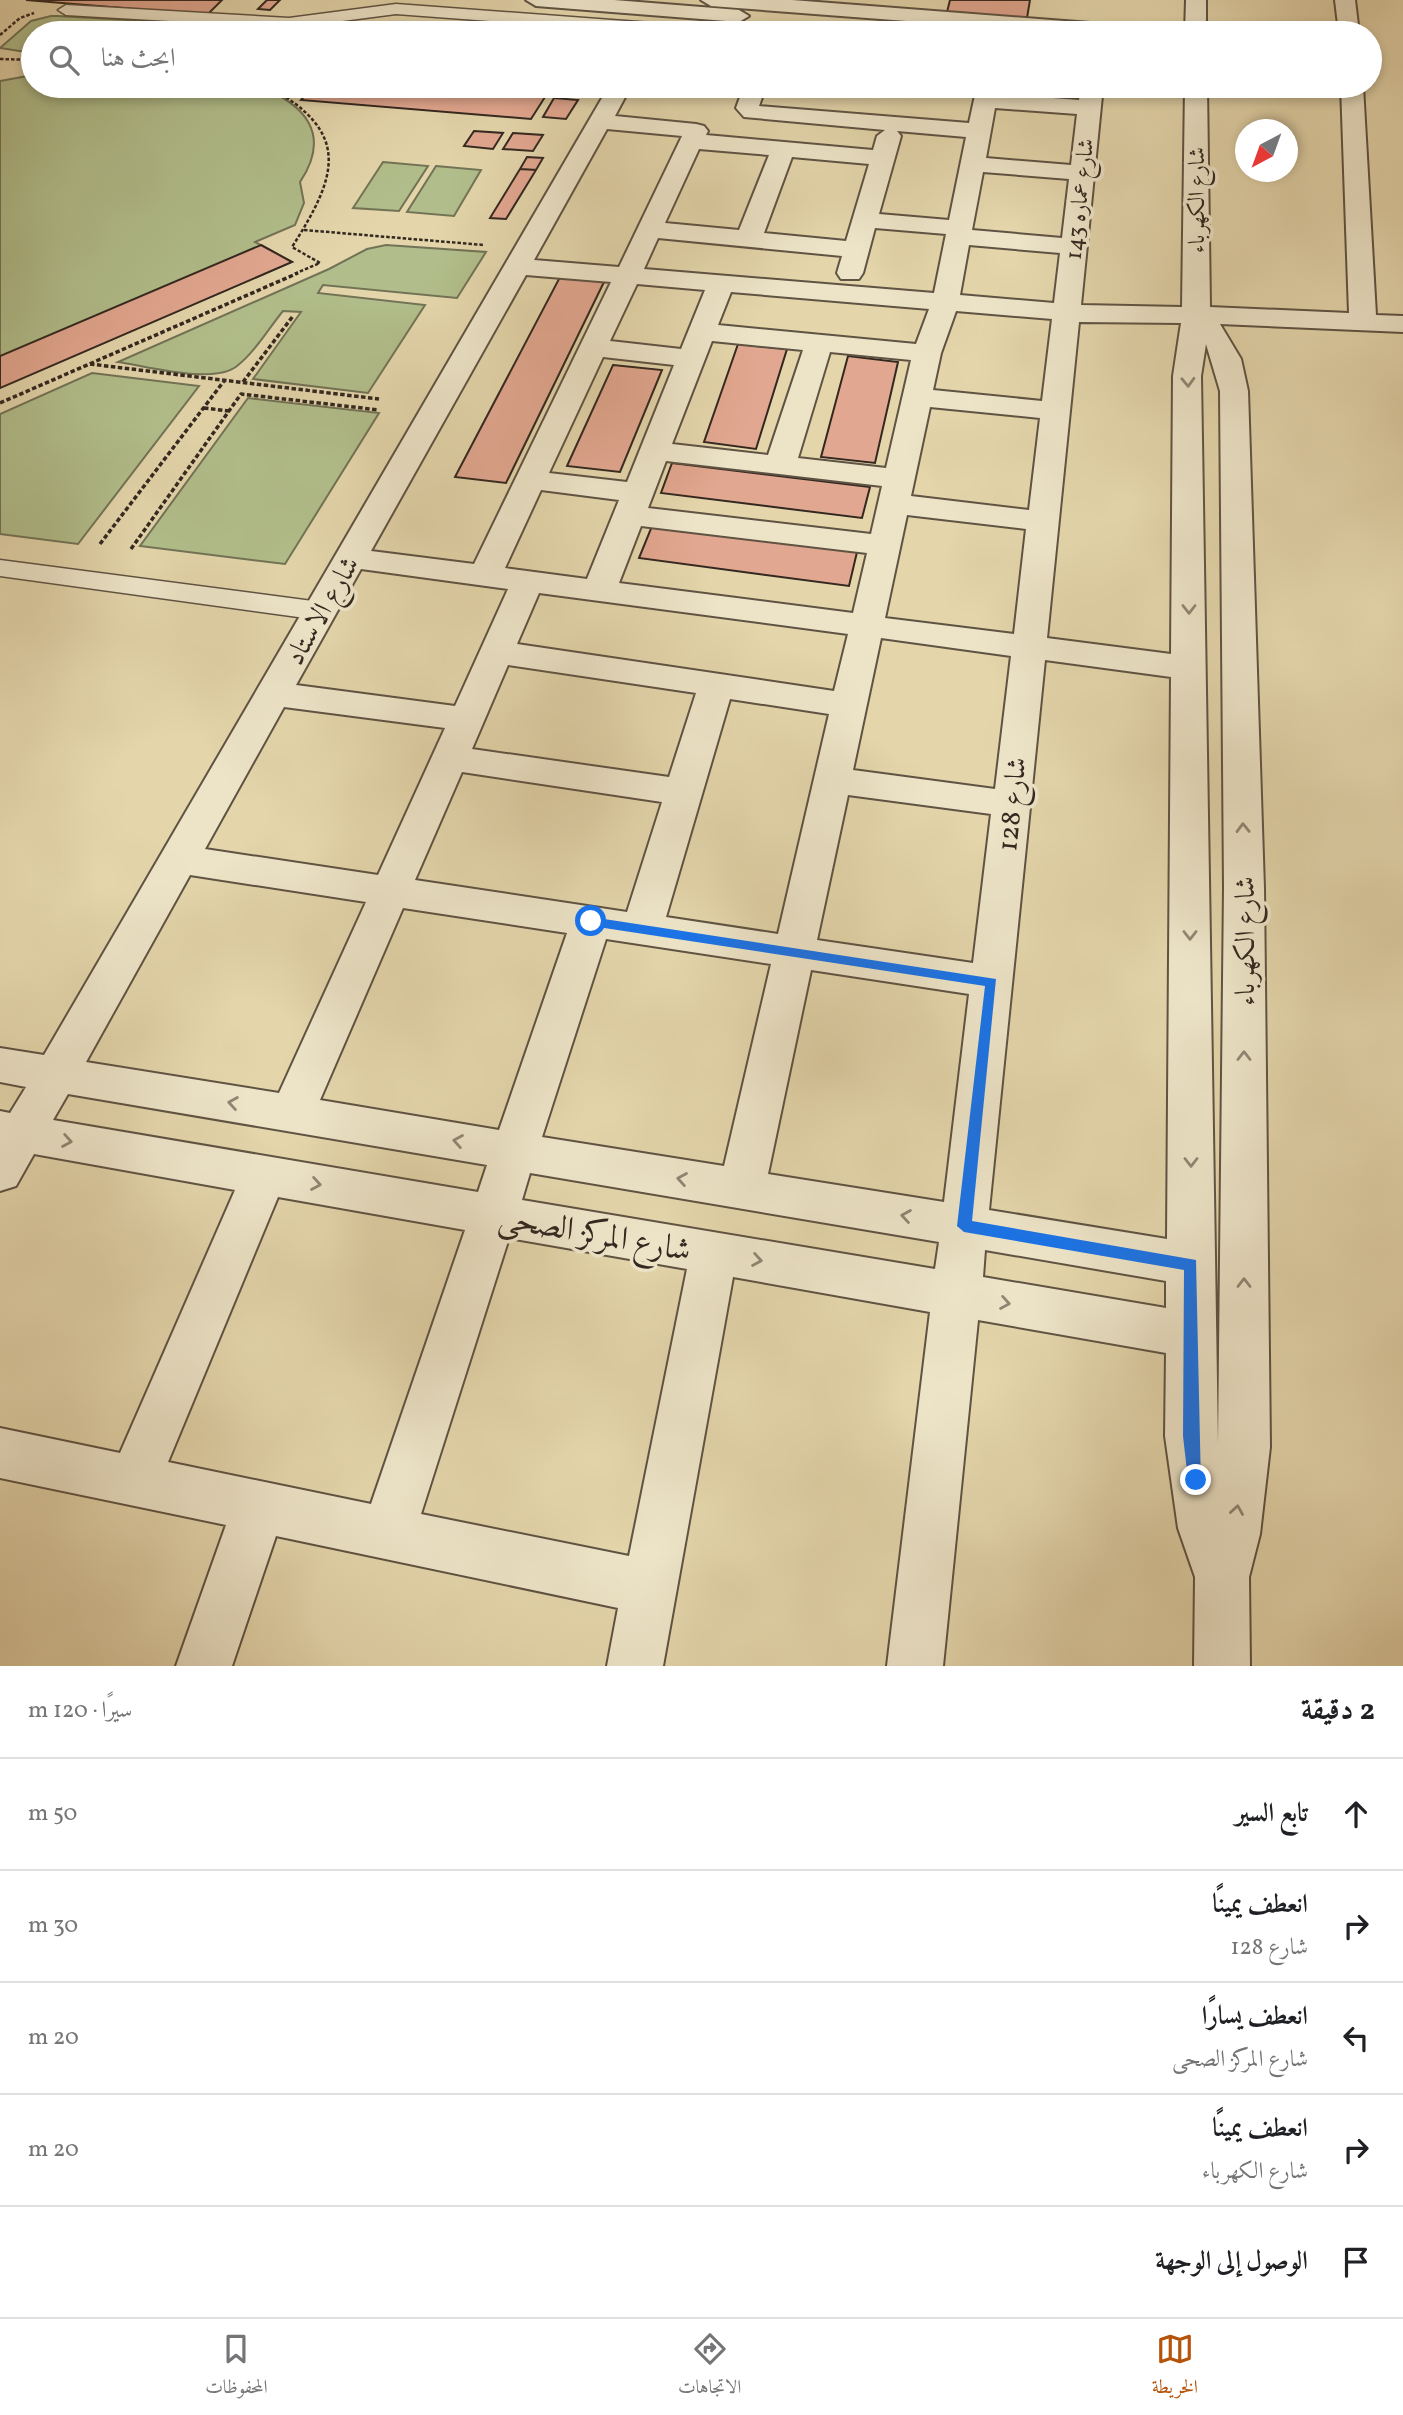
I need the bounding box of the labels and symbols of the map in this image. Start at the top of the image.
north arrow [1235,119,1298,182]
street label: شارع عماره 143 [1059,137,1105,262]
street label: شارع الكهرباء [1182,147,1216,253]
one-way arrow [1180,377,1195,388]
street label: شارع الاستاد [276,550,372,674]
one-way arrow [1181,604,1197,615]
street label: شارع 128 [989,755,1040,853]
one-way arrow [1235,822,1251,833]
street label: شارع الكهرباء [1227,876,1268,1006]
route start [575,905,606,936]
one-way arrow [1182,930,1198,940]
one-way arrow [1236,1050,1252,1060]
one-way arrow [227,1096,239,1111]
one-way arrow [61,1133,73,1148]
one-way arrow [452,1134,463,1149]
one-way arrow [1183,1157,1199,1168]
one-way arrow [676,1172,688,1187]
one-way arrow [310,1176,322,1191]
street label: شارع المركز الصحى [494,1196,694,1277]
one-way arrow [900,1209,912,1224]
one-way arrow [751,1251,763,1266]
one-way arrow [1236,1277,1252,1288]
one-way arrow [999,1295,1011,1310]
route end [1180,1464,1211,1495]
one-way arrow [1229,1504,1244,1516]

